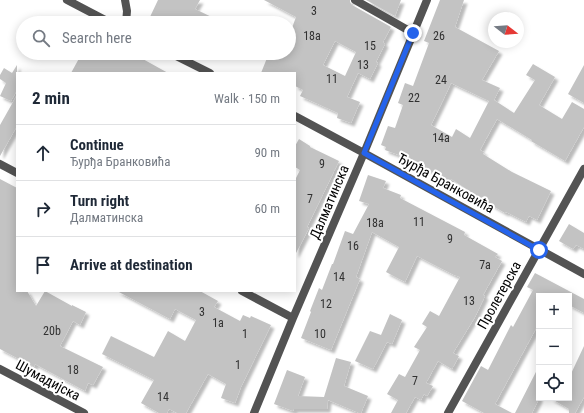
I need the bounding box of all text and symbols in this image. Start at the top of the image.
house number: 3 [311,4,317,18]
north arrow [488,12,524,48]
search box [16,16,296,60]
route end [404,24,422,42]
icon: search [30,27,52,49]
text: Search here [62,29,132,47]
house number: 18a [303,29,321,43]
house number: 26 [433,29,445,43]
house number: 15 [364,39,376,53]
house number: 13 [357,58,369,72]
house number: 11 [326,72,338,86]
house number: 24 [435,73,447,87]
text: 2 min [32,88,70,108]
text: Walk · 150 m [214,91,280,106]
house number: 22 [408,91,420,105]
house number: 14a [432,131,450,145]
text: Continue [70,136,124,154]
icon: ahead [32,142,54,164]
text: 90 m [254,145,280,160]
street label: Ђурђа Бранковића [395,150,497,216]
text: Ђурђа Бранковића [70,154,171,169]
house number: 9 [319,157,325,171]
street label: Далматинска [306,163,352,241]
text: Turn right [70,192,129,210]
house number: 7 [307,192,313,206]
icon: right [32,198,54,220]
text: 60 m [254,201,280,216]
text: Далматинска [70,210,143,225]
house number: 11 [413,215,425,229]
house number: 18a [366,216,384,230]
house number: 9 [447,232,453,246]
house number: 16 [347,239,359,253]
route start [530,241,548,259]
icon: arrive [32,254,54,276]
text: Arrive at destination [70,256,193,274]
street label: Пролетерска [474,258,524,332]
house number: 7a [479,258,491,272]
house number: 14 [333,270,345,284]
map controls [536,293,572,401]
button: + [536,293,572,329]
house number: 13 [463,294,475,308]
house number: 12 [320,297,332,311]
house number: 3 [199,305,205,319]
house number: 1a [212,316,224,330]
house number: 20b [43,324,61,338]
house number: 1 [242,327,248,341]
house number: 10 [314,327,326,341]
button: − [536,329,572,365]
street label: Шумадијска [13,356,83,404]
house number: 1 [235,358,241,372]
house number: 18 [67,363,79,377]
button: locate [536,365,572,401]
house number: 7 [412,374,418,388]
house number: 14 [157,390,169,404]

